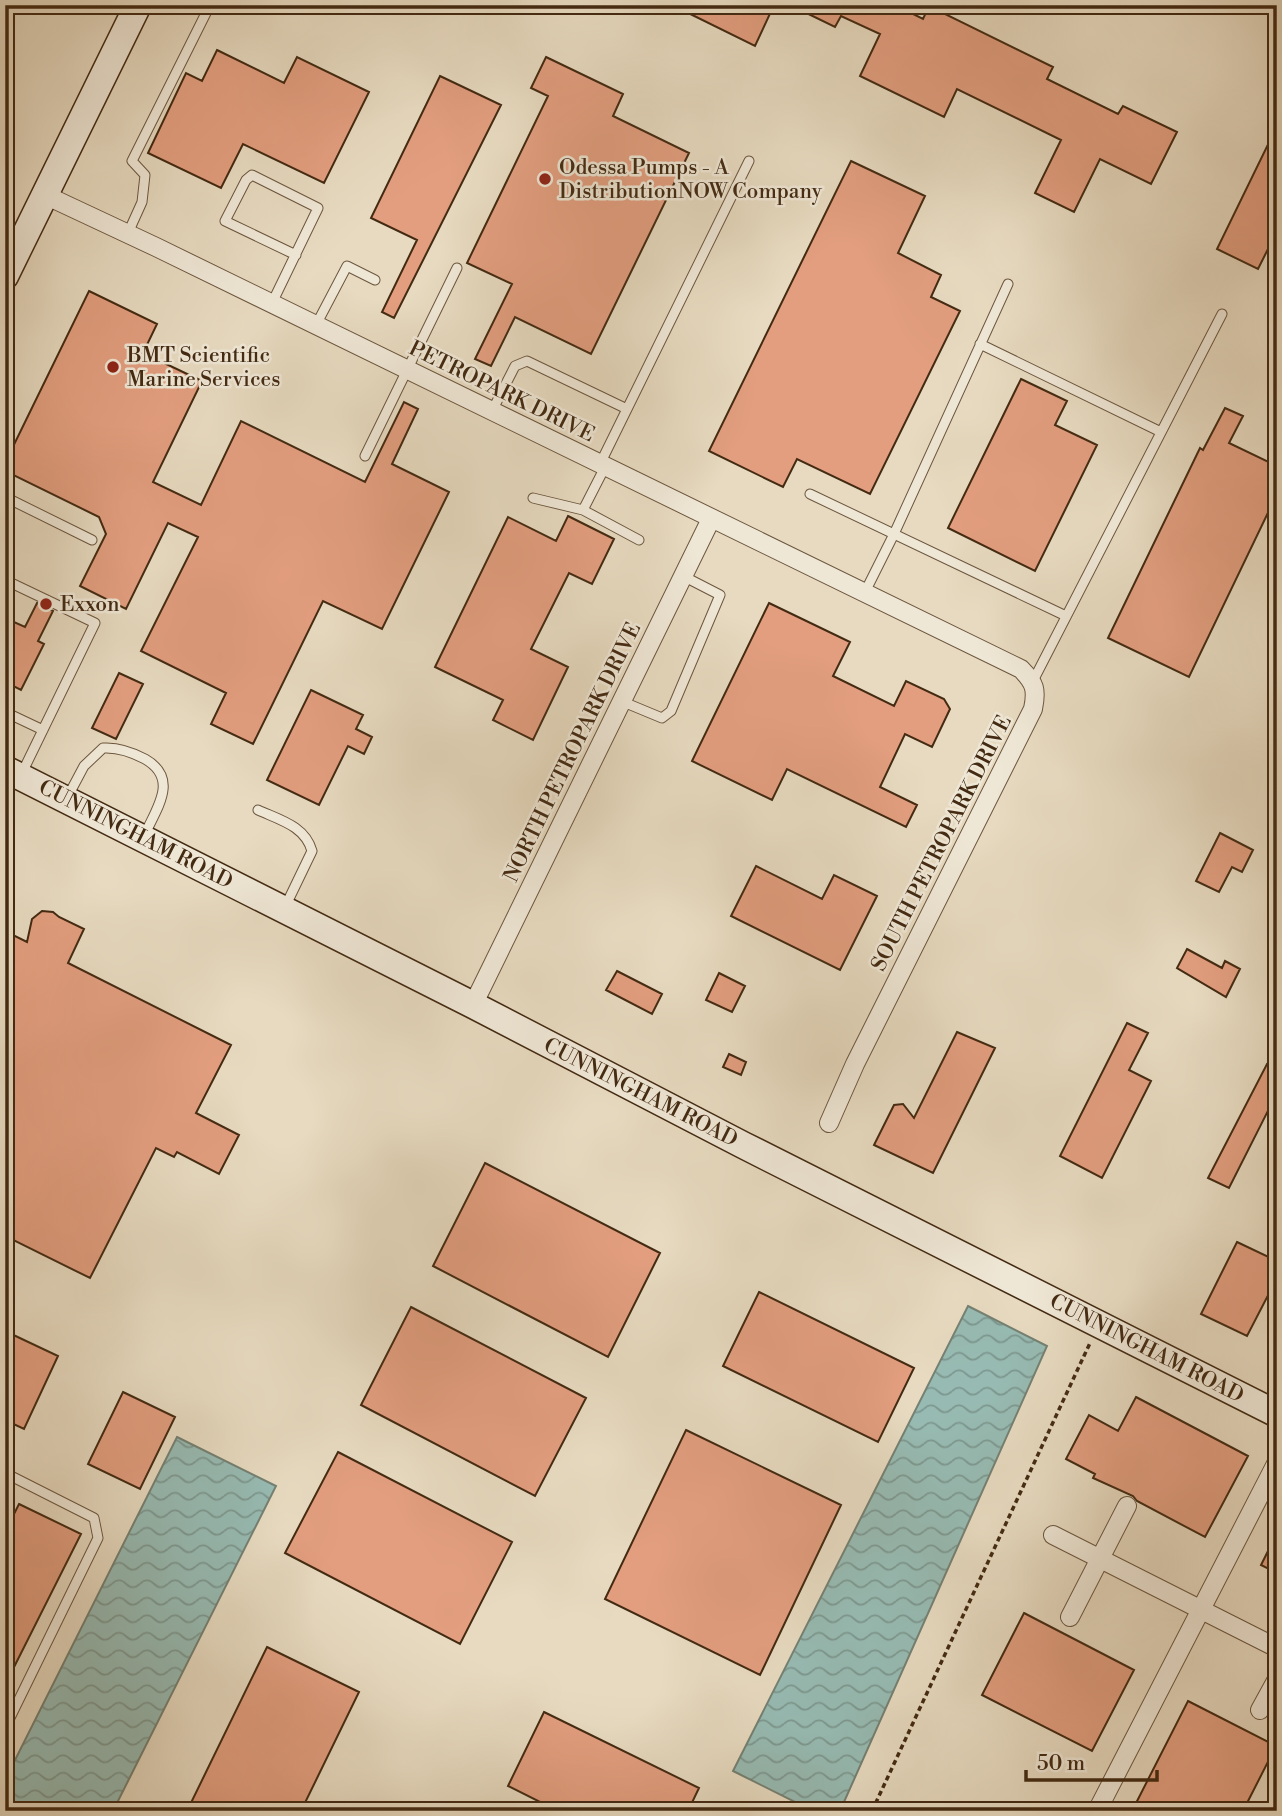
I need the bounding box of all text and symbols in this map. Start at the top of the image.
place label: Odessa Pumps - A DistributionNOW Company [559,155,823,205]
marker: Odessa Pumps - A DistributionNOW Company [537,171,553,187]
street label: PETROPARK DRIVE [404,336,599,448]
place label: BMT Scientific Marine Services [126,343,280,393]
marker: BMT Scientific Marine Services [105,359,121,375]
place label: Exxon [60,592,120,618]
marker: Exxon [38,596,54,612]
street label: NORTH PETROPARK DRIVE [499,618,647,887]
street label: SOUTH PETROPARK DRIVE [866,711,1018,976]
street label: CUNNINGHAM ROAD [34,775,237,895]
street label: CUNNINGHAM ROAD [539,1033,742,1153]
street label: CUNNINGHAM ROAD [1045,1289,1248,1409]
scale bar [1026,1739,1158,1783]
text: 50 m [1037,1751,1085,1777]

